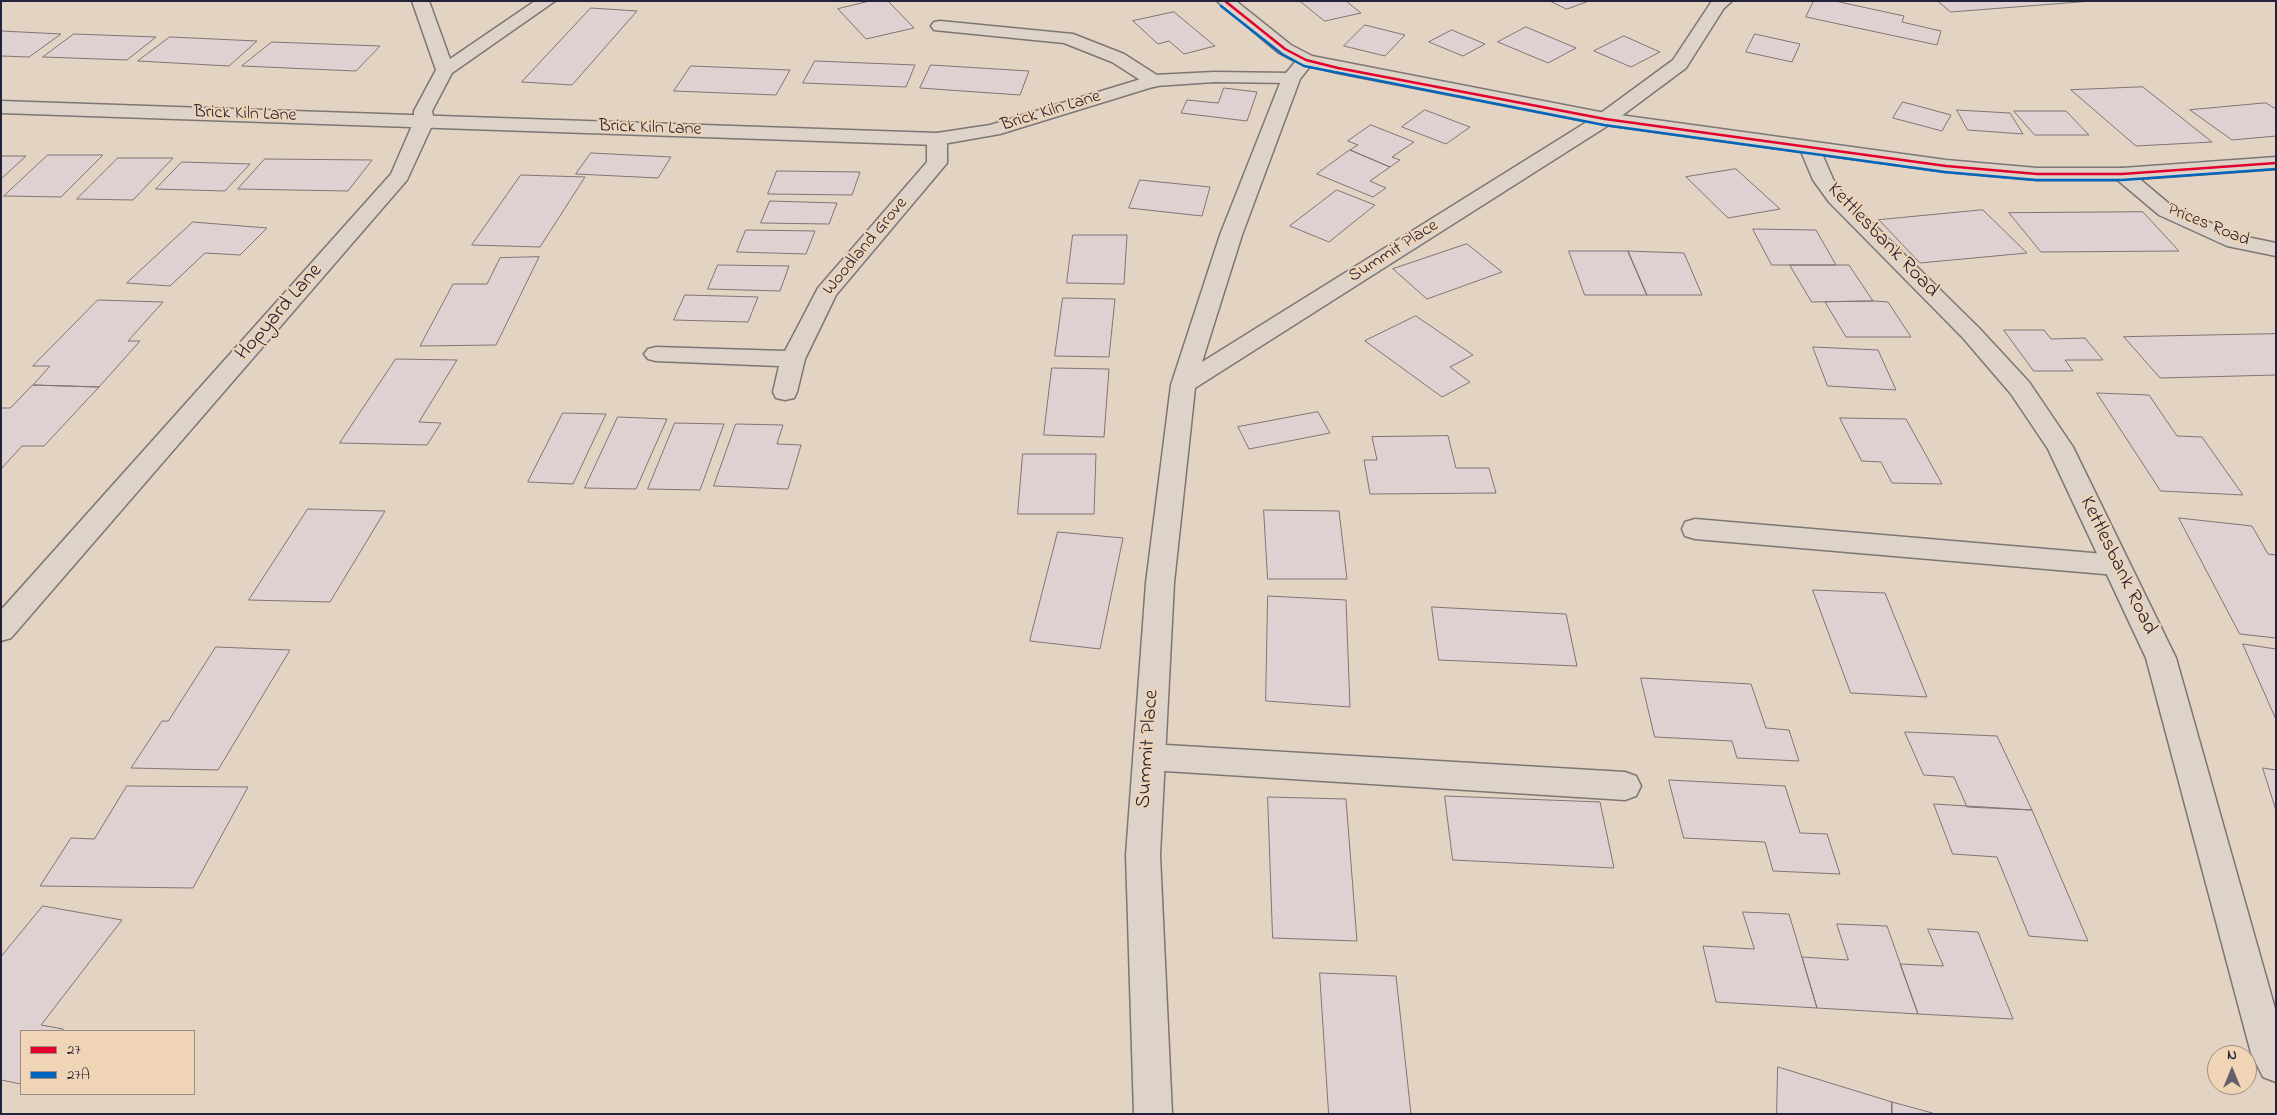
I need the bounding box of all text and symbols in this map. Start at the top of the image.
street label: Brick Kiln Lane [999,87,1103,137]
street label: Brick Kiln Lane [193,102,297,128]
street label: Brick Kiln Lane [598,116,702,142]
street label: Kettlesbank Road [1821,178,1943,304]
street label: Woodland Grove [819,194,913,300]
street label: Prices Road [2164,200,2252,252]
street label: Summit Place [1345,216,1443,288]
street label: Hopyard Lane [231,259,329,367]
street label: Kettlesbank Road [2073,493,2161,639]
street label: Summit Place [1132,689,1166,809]
legend [20,1030,195,1095]
text: 27 [67,1039,81,1061]
north arrow [2207,1045,2257,1095]
text: N [2227,1045,2237,1066]
text: 27A [67,1064,90,1086]

